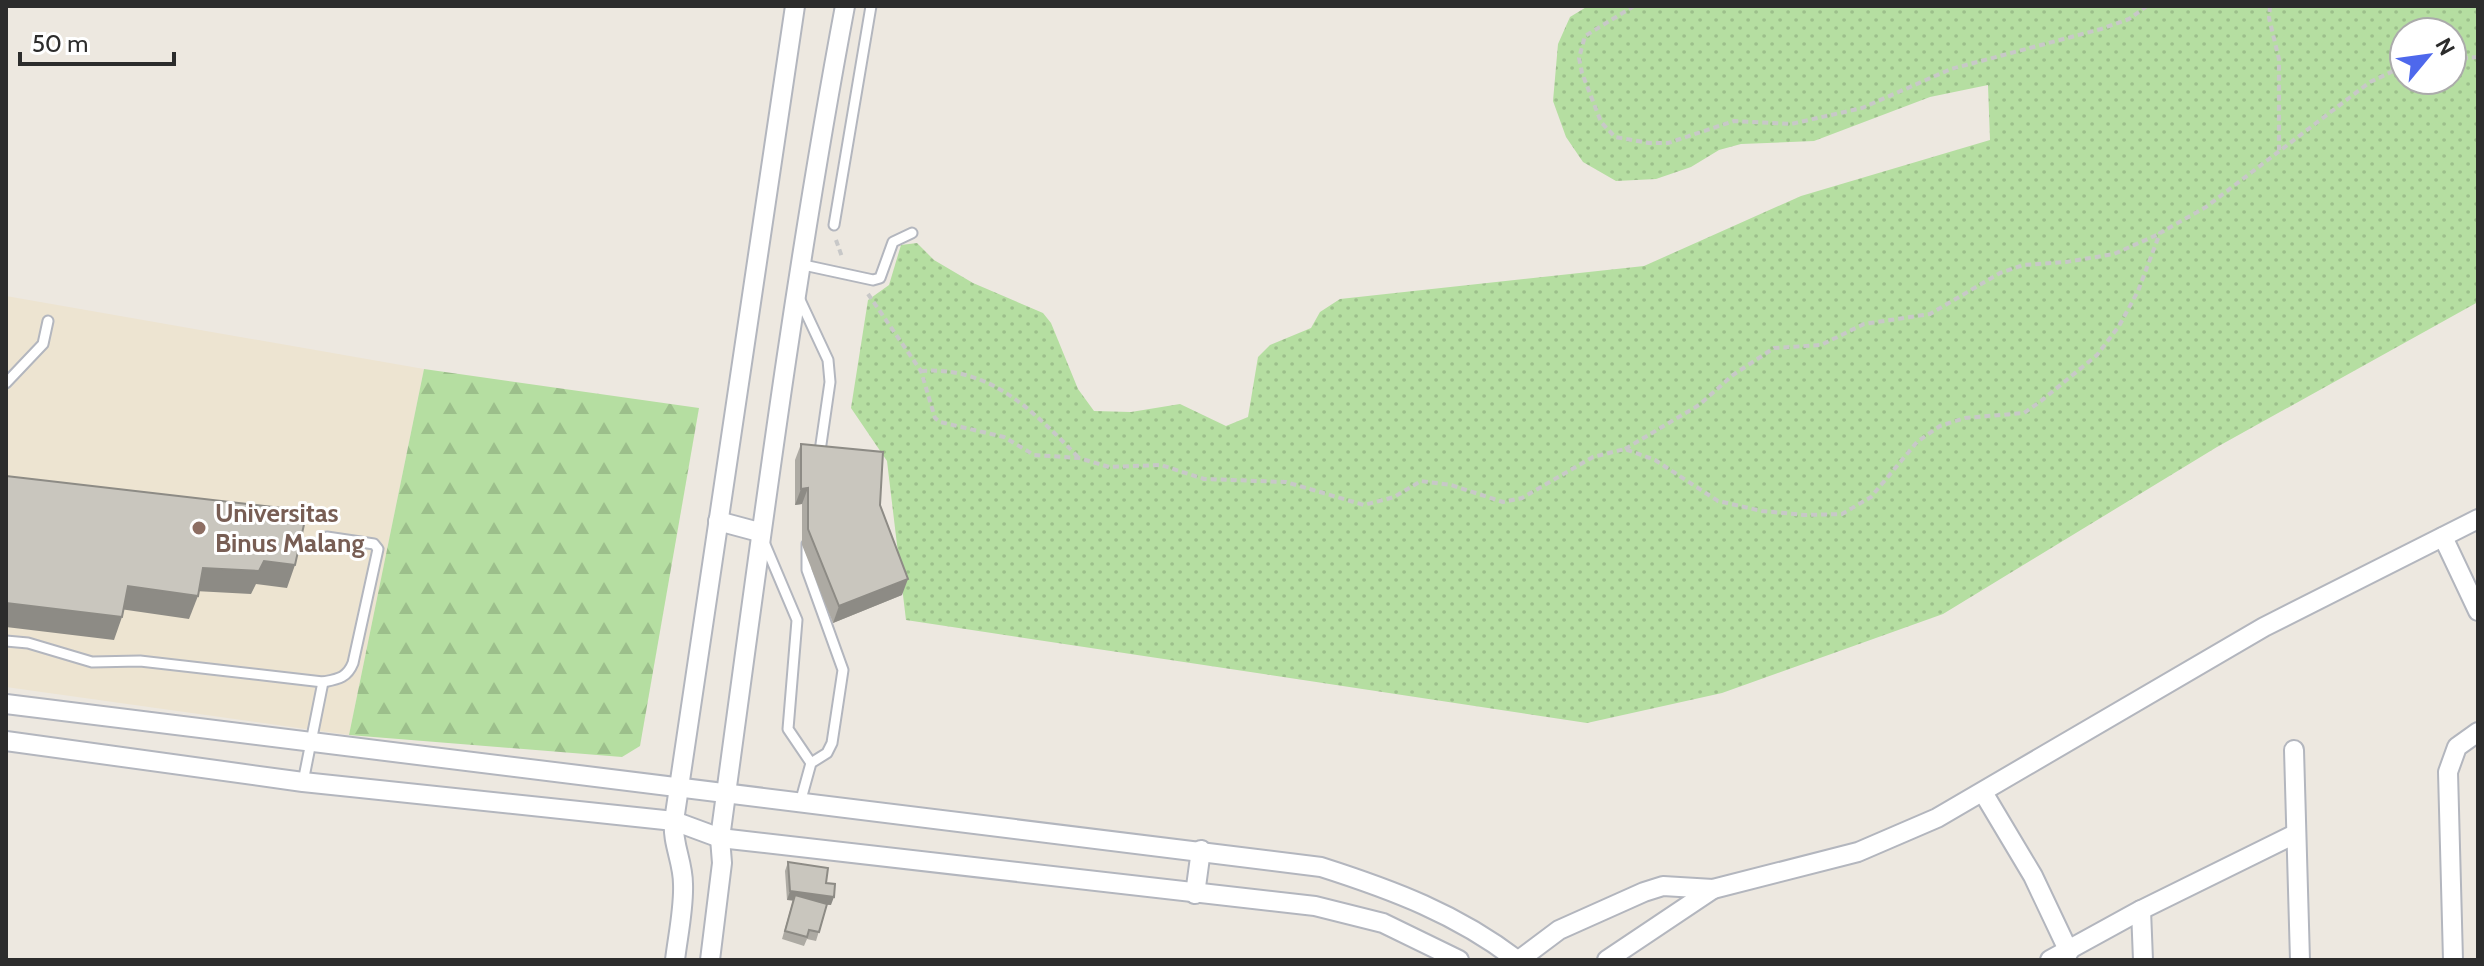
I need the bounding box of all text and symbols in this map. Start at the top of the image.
scale bar [20,16,174,66]
north arrow [2388,16,2468,96]
text: 50 m [32,29,88,58]
text: N [2429,33,2461,60]
place label: Universitas Binus Malang [215,497,364,559]
marker: Universitas Binus Malang [190,519,208,537]

